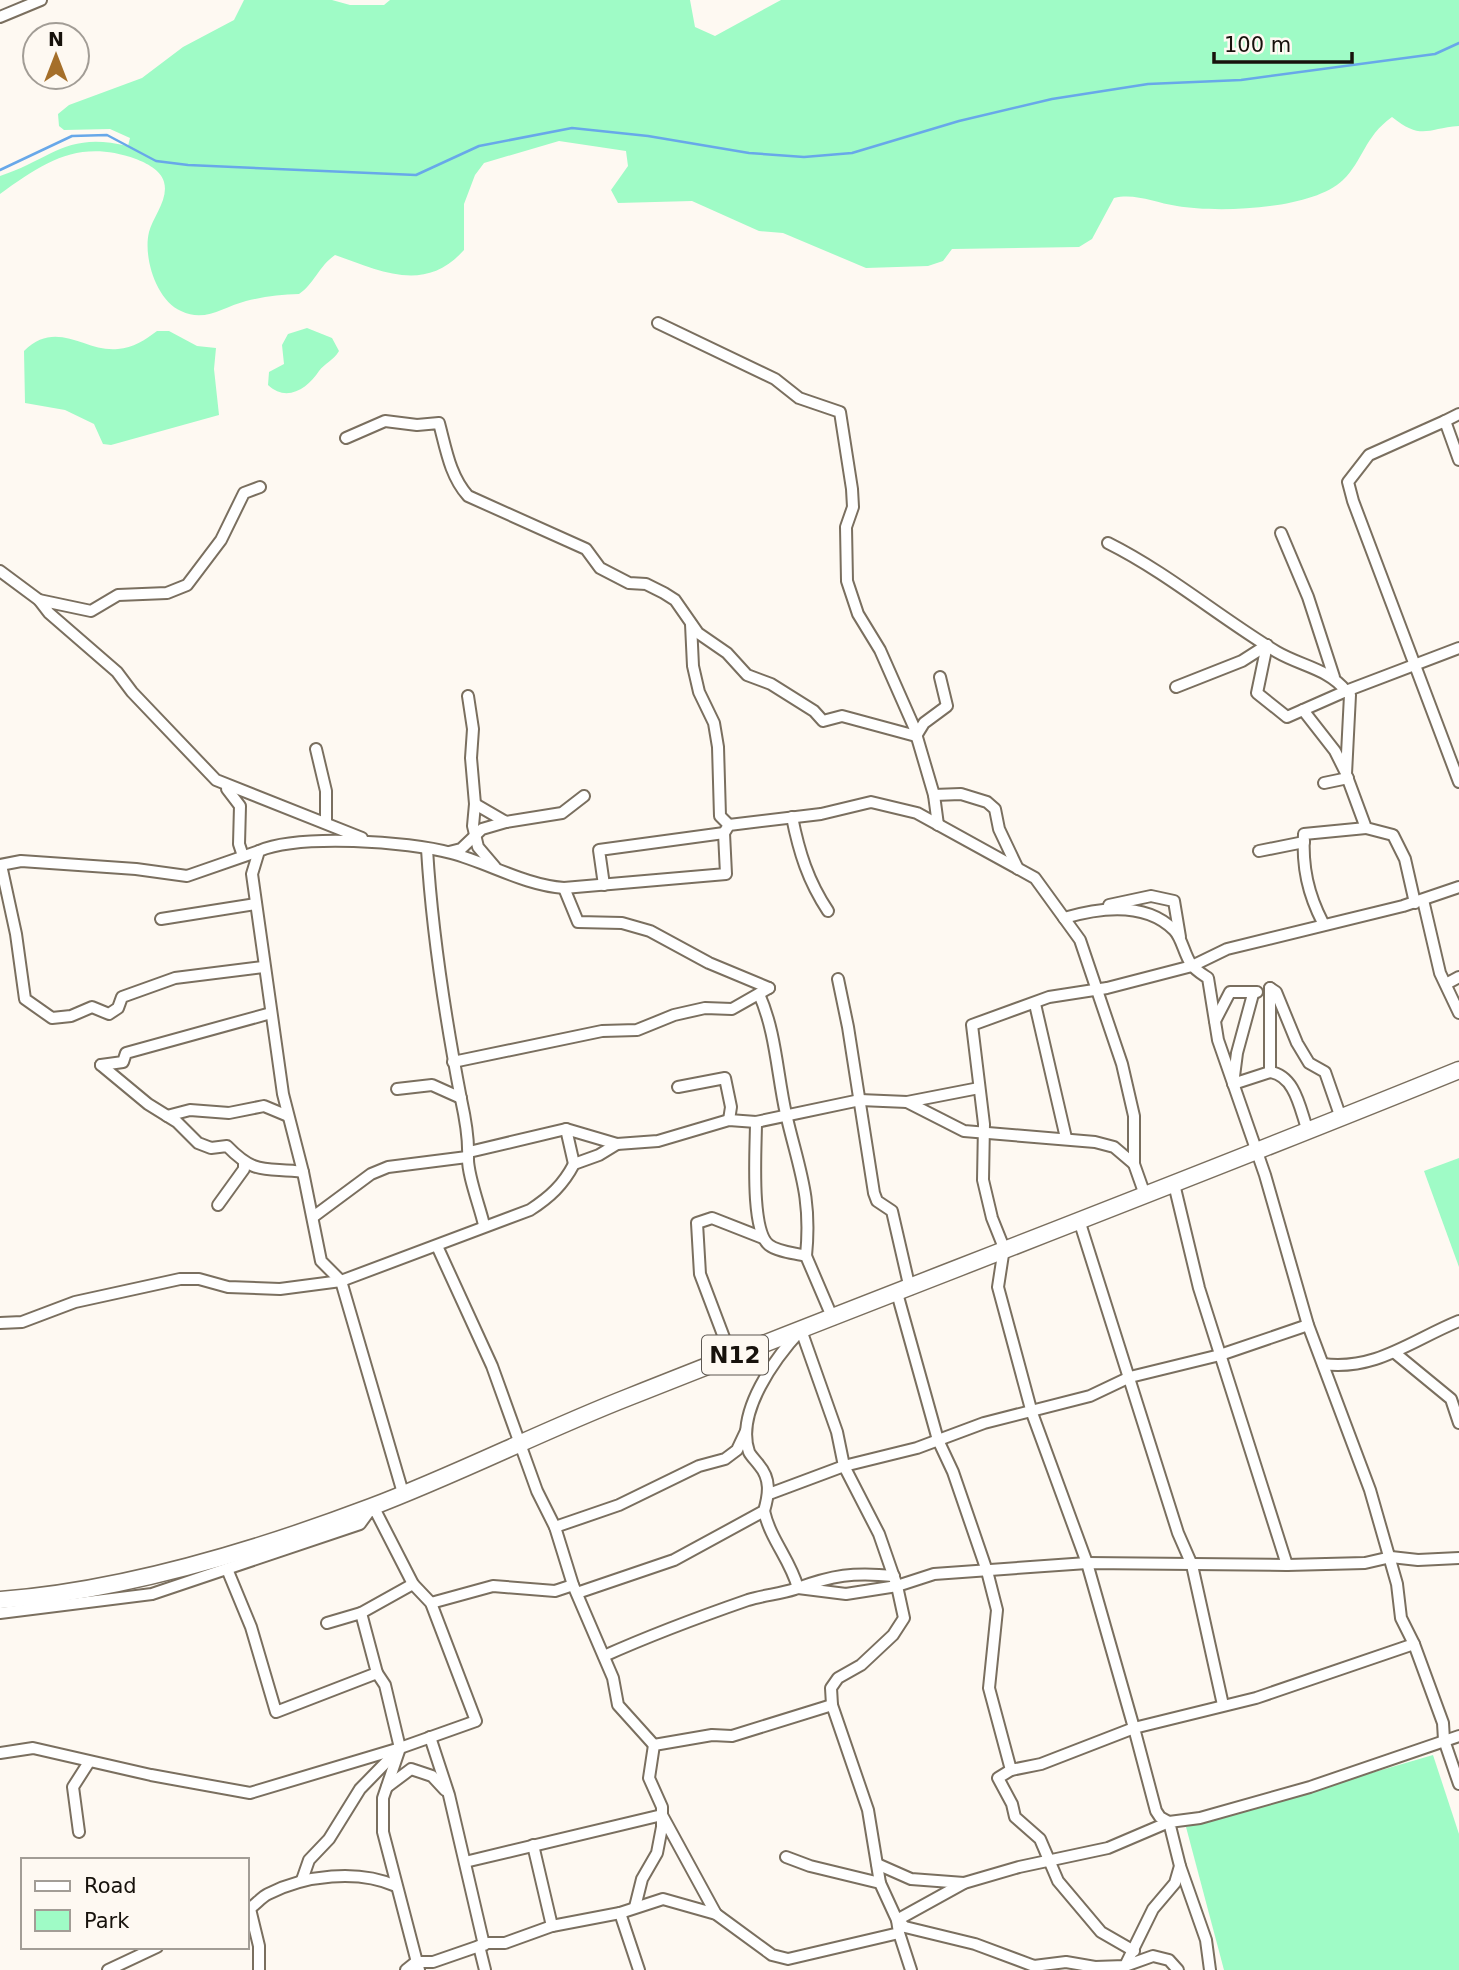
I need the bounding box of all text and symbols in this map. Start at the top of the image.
north arrow [21,21,91,91]
scale bar [1214,21,1352,65]
text: N [48,28,64,50]
text: 100 m [1224,33,1291,57]
road number: N12 [702,1336,768,1374]
legend [21,1858,248,1949]
text: Road [84,1874,137,1898]
text: Park [84,1909,130,1933]

